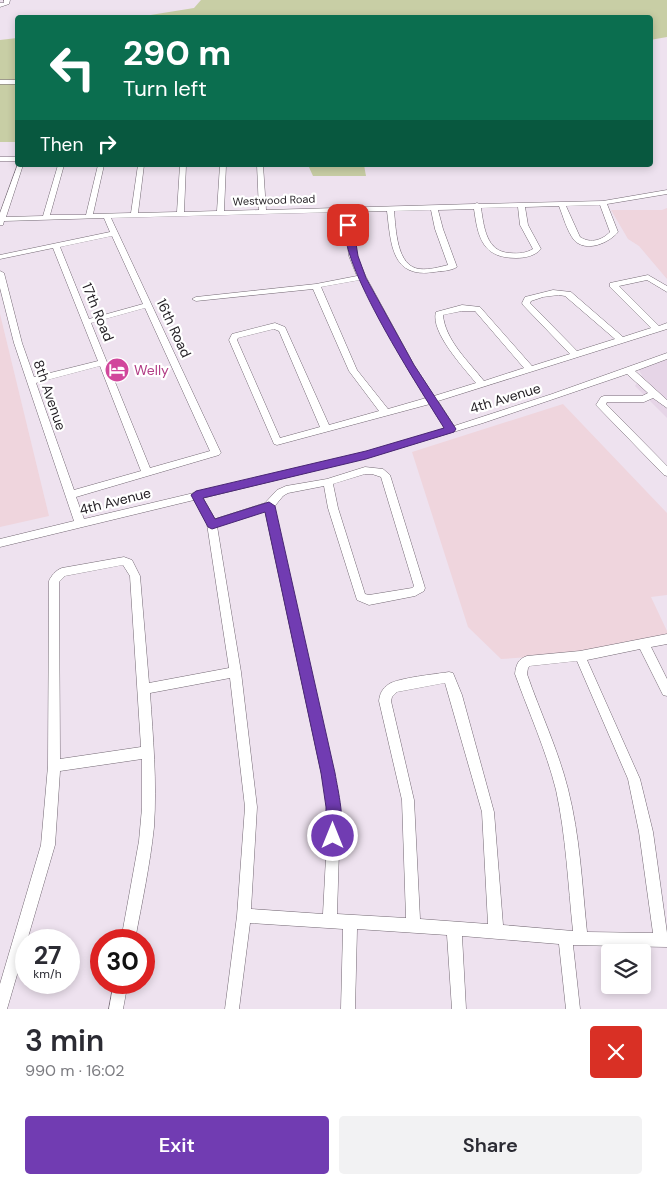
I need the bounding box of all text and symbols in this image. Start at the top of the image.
text: 290 m [123,30,231,76]
icon: left [40,35,105,100]
text: Turn left [123,74,207,103]
icon: right [93,130,121,158]
text: Then [40,132,83,157]
street label: Westwood Road [232,192,316,208]
pin [327,204,369,246]
icon: arrive [334,211,362,239]
street label: 17th Road [78,280,118,344]
street label: 16th Road [153,296,195,360]
street label: 8th Avenue [30,357,70,433]
hotel icon: Welly [104,357,130,383]
place label: Welly [134,361,169,379]
street label: 4th Avenue [467,379,543,417]
street label: 4th Avenue [77,483,153,519]
position arrow [306,809,358,861]
speed limit sign: 30 [90,929,155,994]
text: 27 [34,939,61,972]
map controls [601,944,651,994]
button: layers [601,944,651,994]
text: km/h [33,966,62,982]
text: 3 min [25,1021,104,1060]
button: close [590,1026,642,1078]
text: 990 m · 16:02 [25,1060,125,1081]
button: Exit [25,1116,329,1174]
button: Share [339,1116,642,1174]

